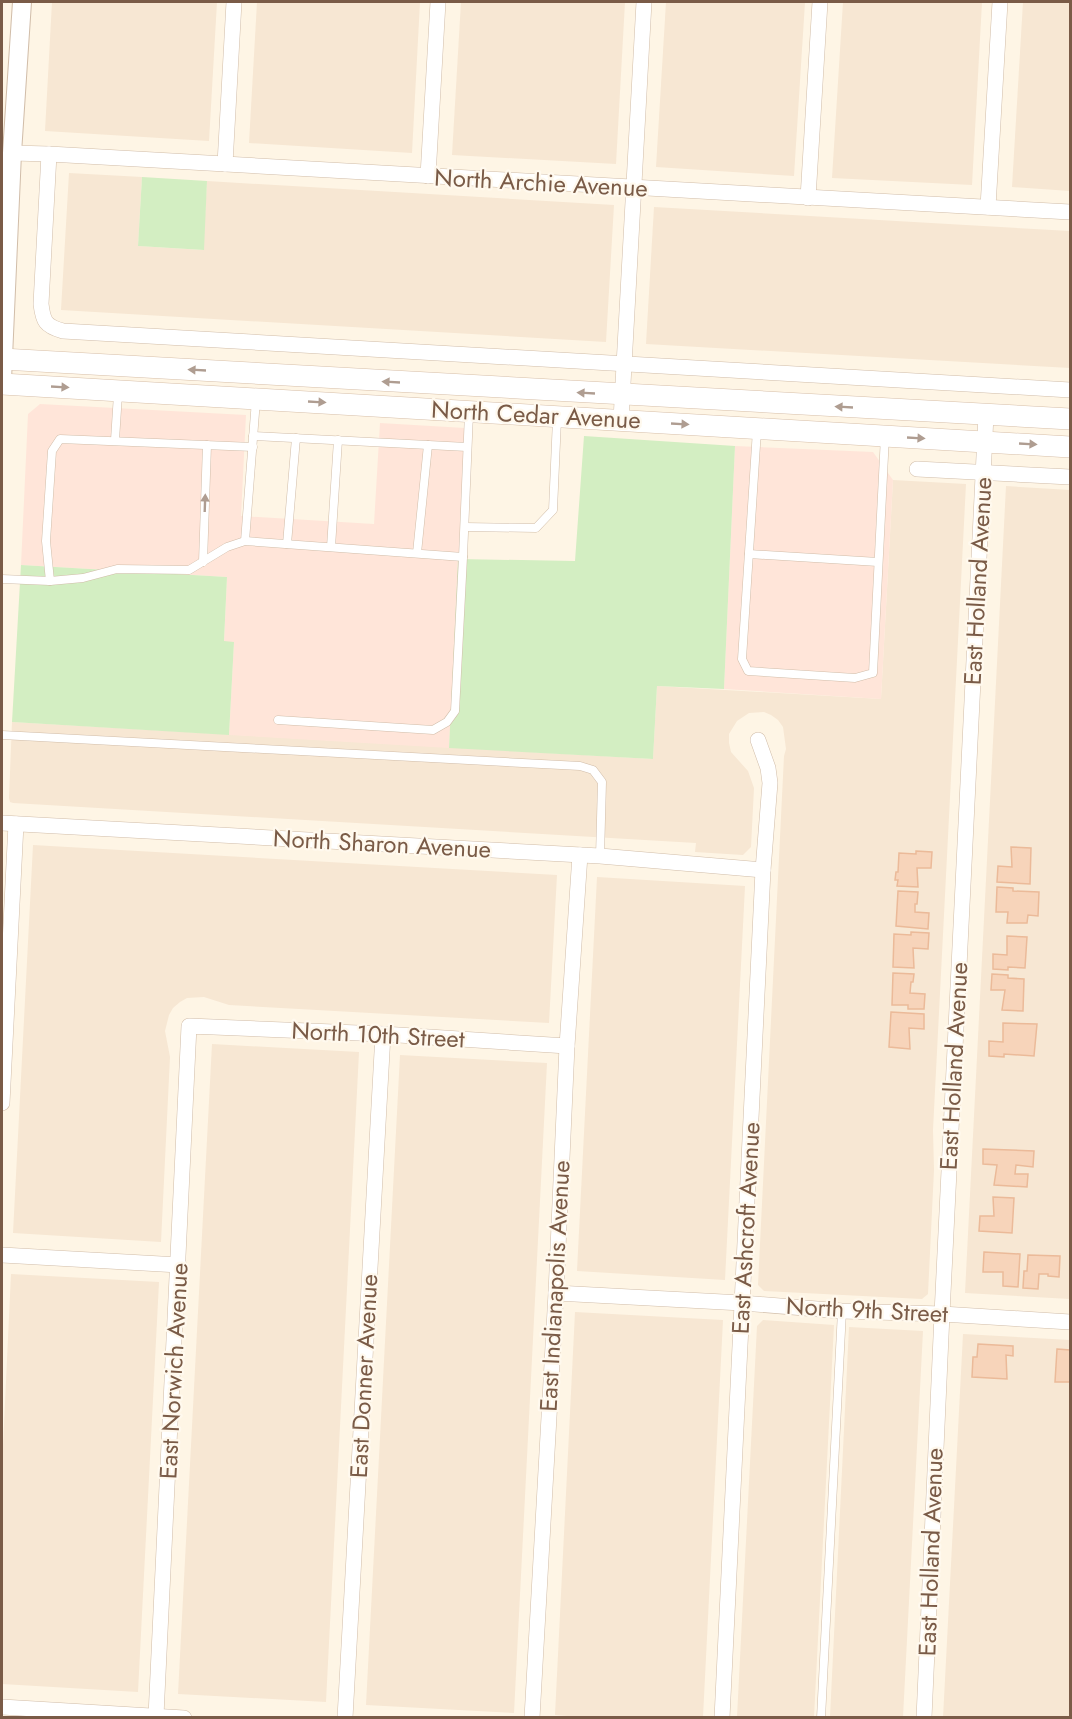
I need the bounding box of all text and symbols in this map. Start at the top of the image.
street label: North Archie Avenue [433,159,649,206]
one-way arrow [187,366,206,375]
one-way arrow [382,377,401,386]
one-way arrow [50,383,69,392]
one-way arrow [576,388,595,397]
street label: North Cedar Avenue [430,392,642,437]
one-way arrow [308,398,327,407]
one-way arrow [834,402,853,412]
one-way arrow [670,419,689,428]
one-way arrow [907,433,926,442]
one-way arrow [1019,440,1038,449]
street label: East Holland Avenue [955,476,1000,686]
one-way arrow [201,494,210,513]
street label: North Sharon Avenue [272,820,492,867]
street label: East Holland Avenue [931,961,976,1171]
street label: North 10th Street [290,1012,466,1057]
street label: East Ashcroft Avenue [722,1121,769,1335]
street label: East Indianapolis Avenue [530,1159,579,1413]
street label: East Norwich Avenue [150,1262,197,1480]
street label: East Donner Avenue [341,1273,386,1479]
street label: North 9th Street [785,1288,949,1331]
street label: East Holland Avenue [909,1447,952,1657]

